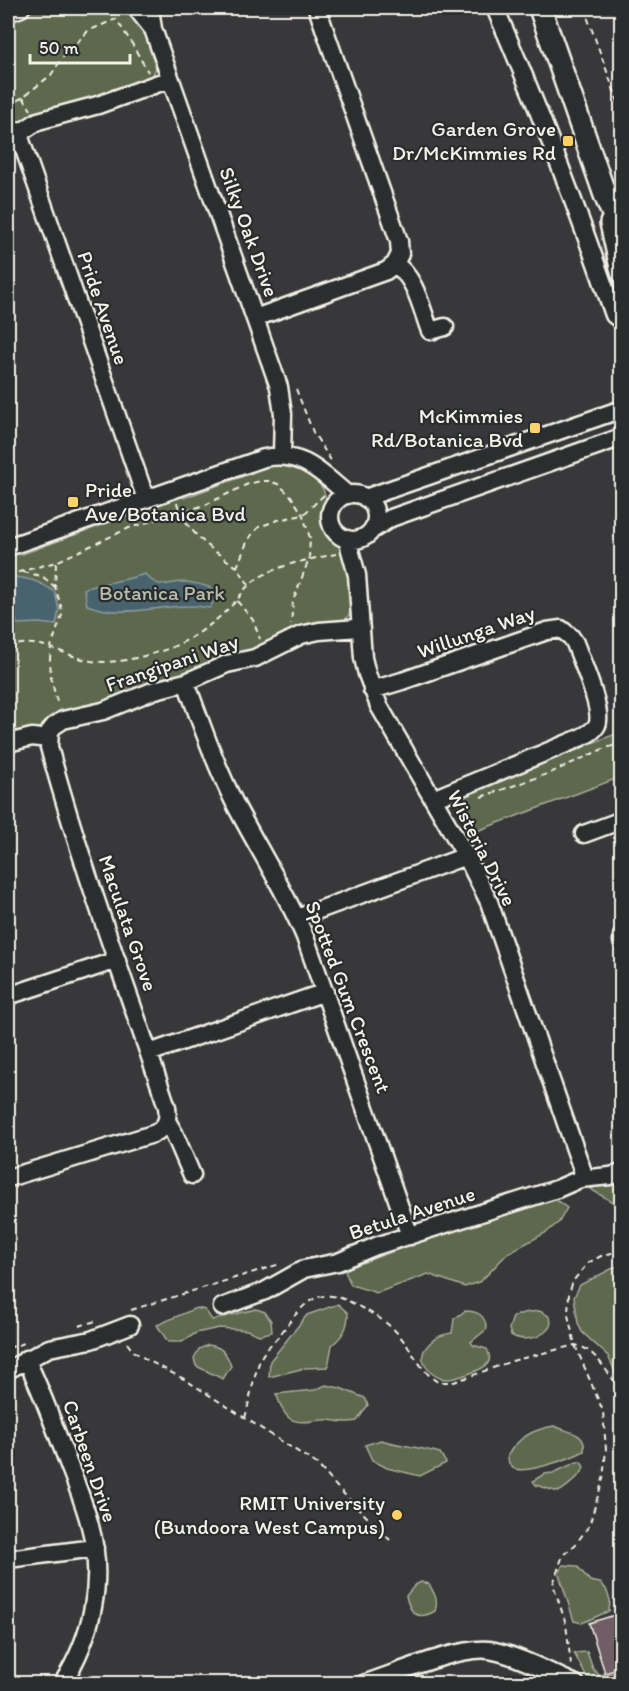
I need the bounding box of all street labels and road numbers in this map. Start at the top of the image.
street label: Silky Oak Drive [214,163,285,300]
street label: Pride Avenue [72,248,135,368]
street label: Willunga Way [414,600,538,663]
street label: Frangipani Way [102,628,242,697]
street label: Wisteria Drive [442,785,522,910]
street label: Maculata Grove [93,851,163,994]
street label: Spotted Gum Crescent [300,897,397,1097]
street label: Betula Avenue [346,1180,478,1245]
street label: Carbeen Drive [58,1396,123,1525]

